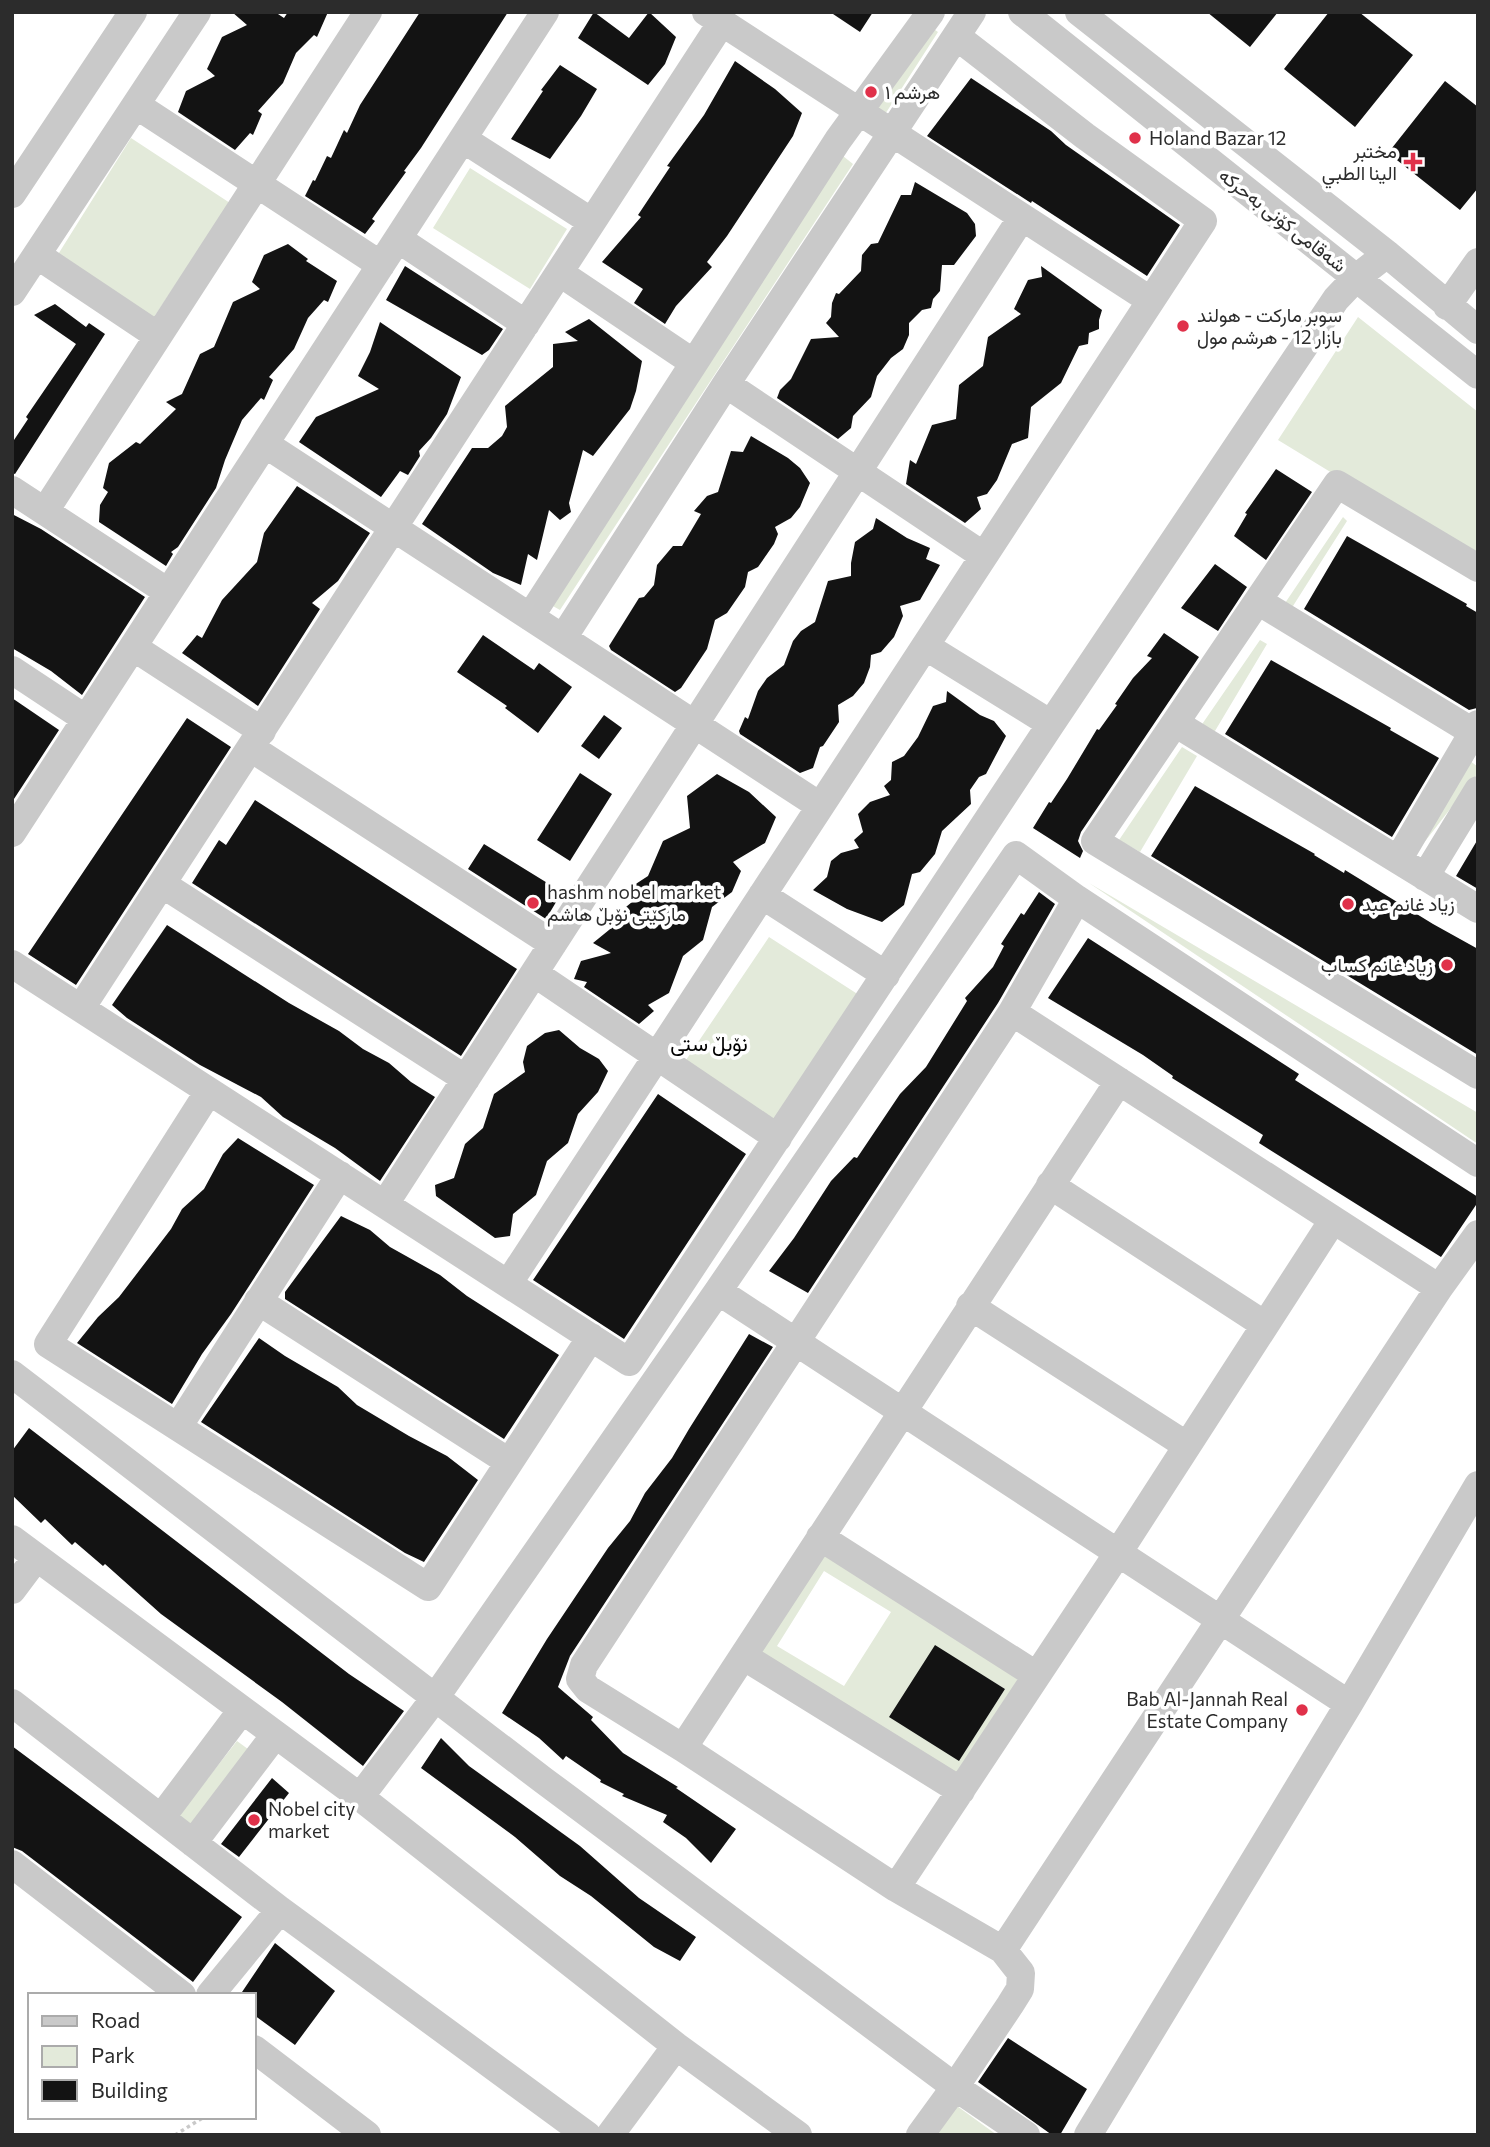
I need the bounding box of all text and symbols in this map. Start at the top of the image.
place label: هرشم ١ [885,80,940,105]
marker: هرشم ١ [863,84,879,100]
place label: Holand Bazar 12 [1149,126,1286,149]
marker: Holand Bazar 12 [1127,130,1143,146]
place label: مختبر الينا الطبي [1322,139,1397,189]
marker: مختبر الينا الطبي [1403,152,1423,172]
street label: شەقامی کۆنی بەحرکە [1214,163,1352,277]
place label: سوبر ماركت - هولند بازار 12 - هرشم مول [1197,303,1342,350]
marker: سوبر ماركت - هولند بازار 12 - هرشم مول [1175,318,1191,334]
place label: hashm nobel market مارکێتی نۆبڵ هاشم [547,880,721,927]
place label: زياد غانم عبد [1362,892,1455,917]
marker: hashm nobel market مارکێتی نۆبڵ هاشم [525,895,541,911]
marker: زياد غانم عبد [1340,896,1356,912]
place label: زياد غانم كساب [1321,953,1433,978]
marker: زياد غانم كساب [1439,957,1455,973]
district label: نۆبڵ ستی [670,1030,748,1057]
place label: Bab Al-Jannah Real Estate Company [1126,1687,1288,1732]
marker: Bab Al-Jannah Real Estate Company [1294,1702,1310,1718]
place label: Nobel city market [268,1797,355,1842]
marker: Nobel city market [246,1812,262,1828]
legend [28,1993,256,2119]
text: Road [91,2007,140,2032]
text: Park [91,2042,135,2067]
text: Building [91,2077,168,2102]

